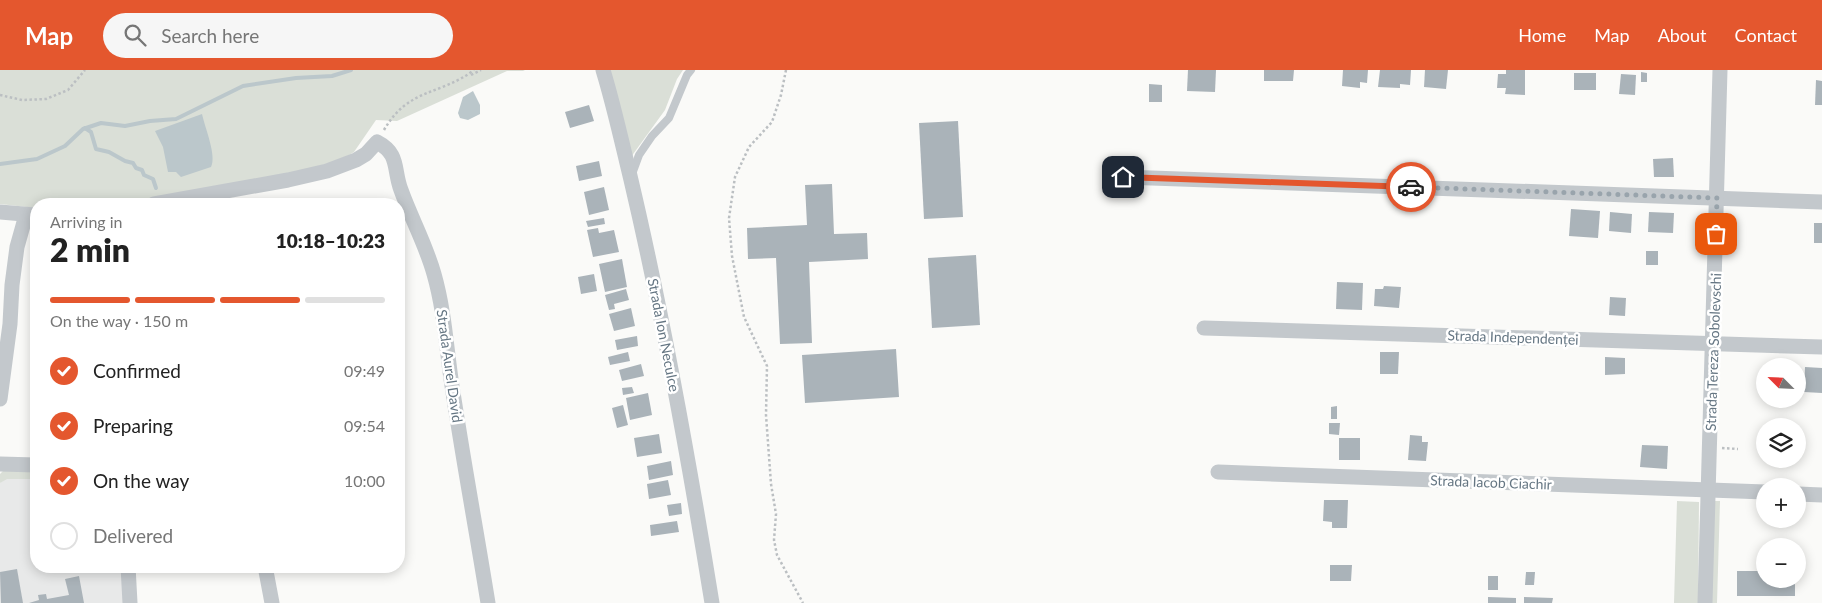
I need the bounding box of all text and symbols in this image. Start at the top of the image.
search box [103,13,453,58]
text: Map [25,21,73,50]
icon: search [121,21,149,49]
text: Search here [161,24,259,47]
text: Home [1518,24,1566,46]
text: Map [1594,24,1630,46]
text: About [1658,24,1707,46]
text: Contact [1735,24,1797,46]
pin [1102,156,1144,198]
courier [1386,162,1436,212]
icon: home [1109,163,1137,191]
icon: car [1397,173,1425,201]
text: Arriving in [50,212,123,231]
pin [1695,213,1737,255]
icon: bag [1702,220,1730,248]
text: 10:18–10:23 [276,229,385,252]
text: 2 min [50,230,130,269]
street label: Strada Tereza Sobolevschi [1702,273,1724,431]
street label: Strada Ion Neculce [645,277,683,393]
street label: Strada Aurel David [434,308,466,424]
text: On the way · 150 m [50,311,188,330]
street label: Strada Independenței [1447,326,1579,348]
icon: check [50,357,78,385]
north arrow [1756,358,1806,408]
map controls [1756,358,1806,588]
text: Confirmed [93,359,181,382]
text: 09:49 [344,361,385,380]
icon: check [50,412,78,440]
text: Preparing [93,414,173,437]
text: 09:54 [344,416,385,435]
button: layers [1756,418,1806,468]
icon: check [50,467,78,495]
text: On the way [93,469,189,492]
text: 10:00 [344,471,385,490]
street label: Strada Iacob Ciachir [1430,471,1552,493]
button: + [1756,478,1806,528]
text: Delivered [93,524,173,547]
button: − [1756,538,1806,588]

